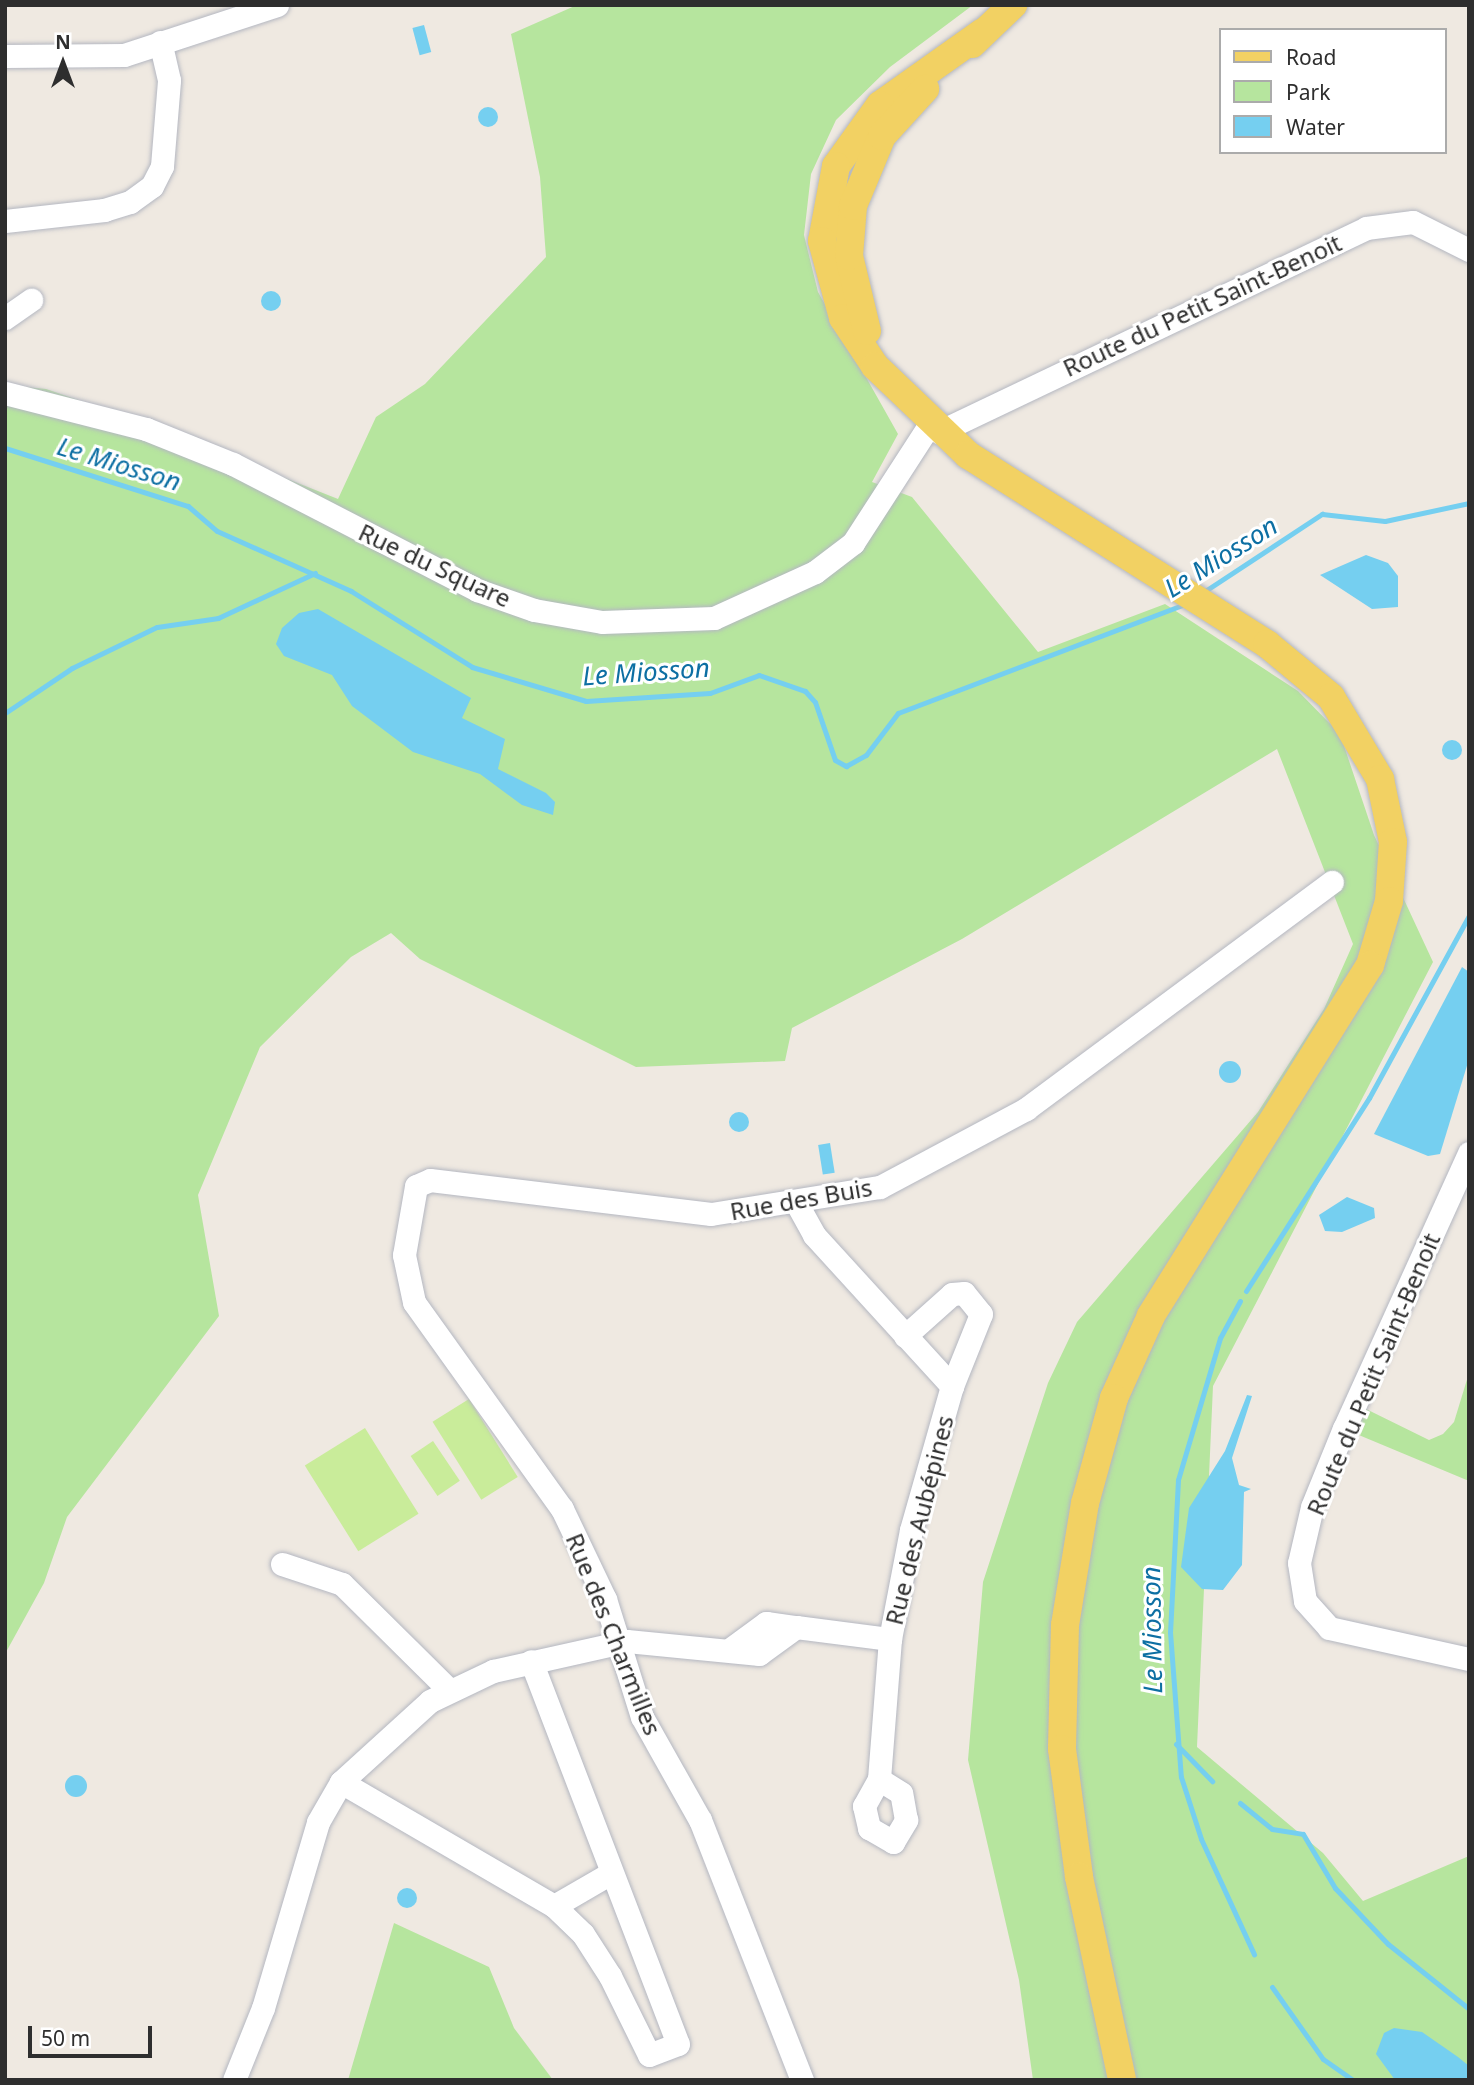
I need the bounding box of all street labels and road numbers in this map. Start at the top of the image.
street label: Route du Petit Saint-Benoit [1058,228,1346,382]
street label: Rue du Square [354,517,516,613]
street label: Rue des Buis [728,1172,874,1226]
street label: Route du Petit Saint-Benoit [1300,1229,1446,1519]
street label: Rue des Aubépines [879,1412,959,1628]
street label: Rue des Charmilles [560,1529,668,1739]

